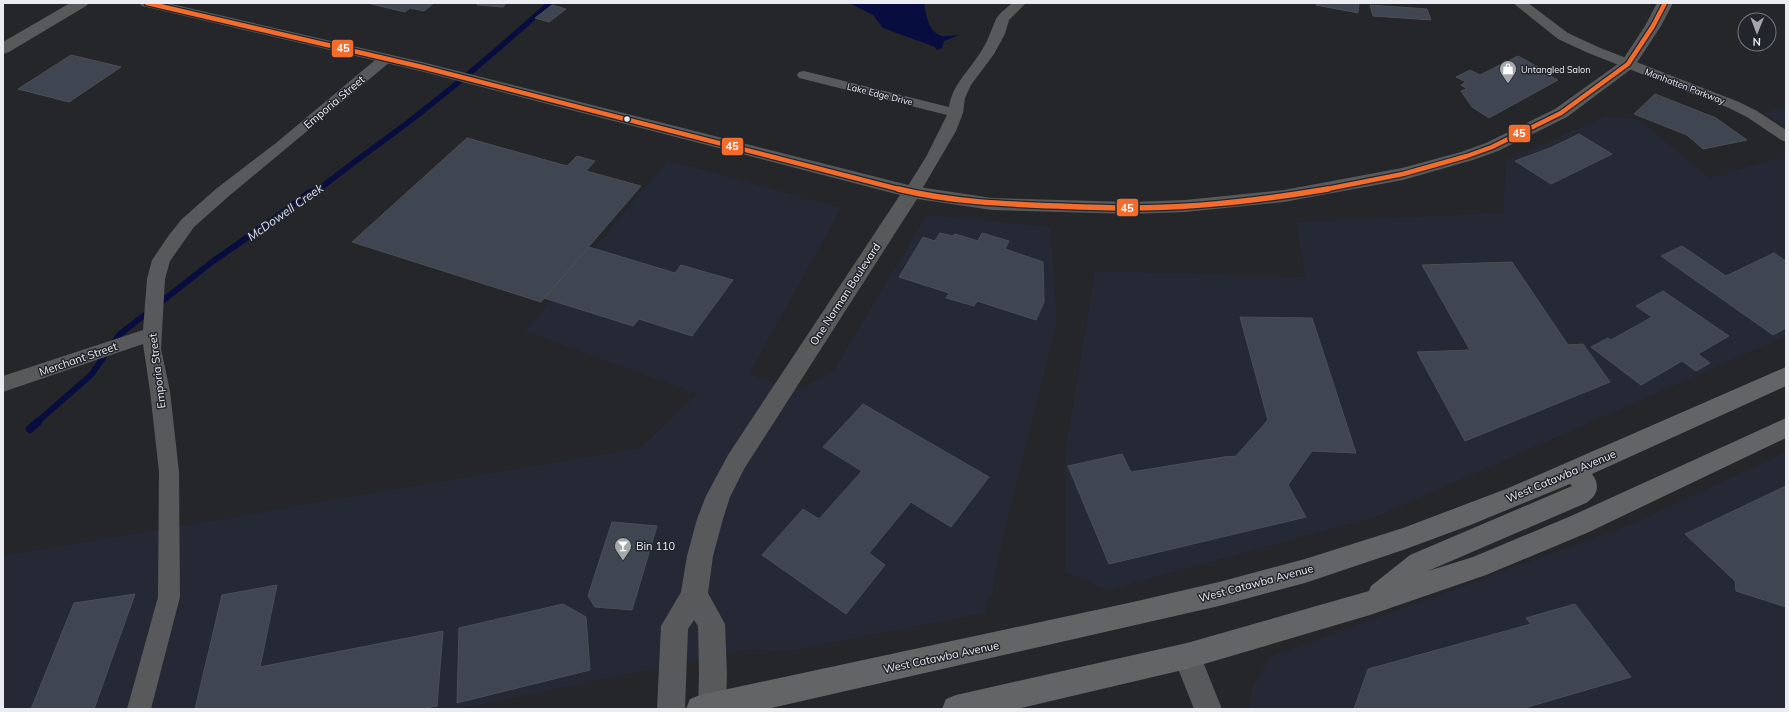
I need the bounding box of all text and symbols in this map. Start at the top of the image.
north arrow [1737,12,1777,52]
text: N [1753,35,1761,49]
line badge: 45 [331,39,354,58]
text: 45 [336,41,350,55]
shop icon: Untangled Salon [1498,59,1518,84]
place label: Untangled Salon [1521,64,1590,75]
street label: Manhatten Parkway [1643,66,1727,107]
street label: Emporia Street [301,72,368,132]
street label: Lake Edge Drive [846,81,914,107]
unlabelled marker [622,114,632,124]
line badge: 45 [1508,124,1531,143]
text: 45 [1512,126,1526,140]
line badge: 45 [721,137,744,156]
text: 45 [725,139,739,153]
water label: McDowell Creek [244,180,327,244]
line badge: 45 [1116,198,1139,217]
text: 45 [1120,201,1134,215]
street label: One Norman Boulevard [807,240,883,348]
street label: Emporia Street [145,333,169,409]
street label: Merchant Street [37,339,119,379]
street label: West Catawba Avenue [1504,447,1618,505]
bar icon: Bin 110 [613,536,633,561]
place label: Bin 110 [636,539,676,553]
street label: West Catawba Avenue [1197,561,1315,605]
street label: West Catawba Avenue [882,638,1000,676]

